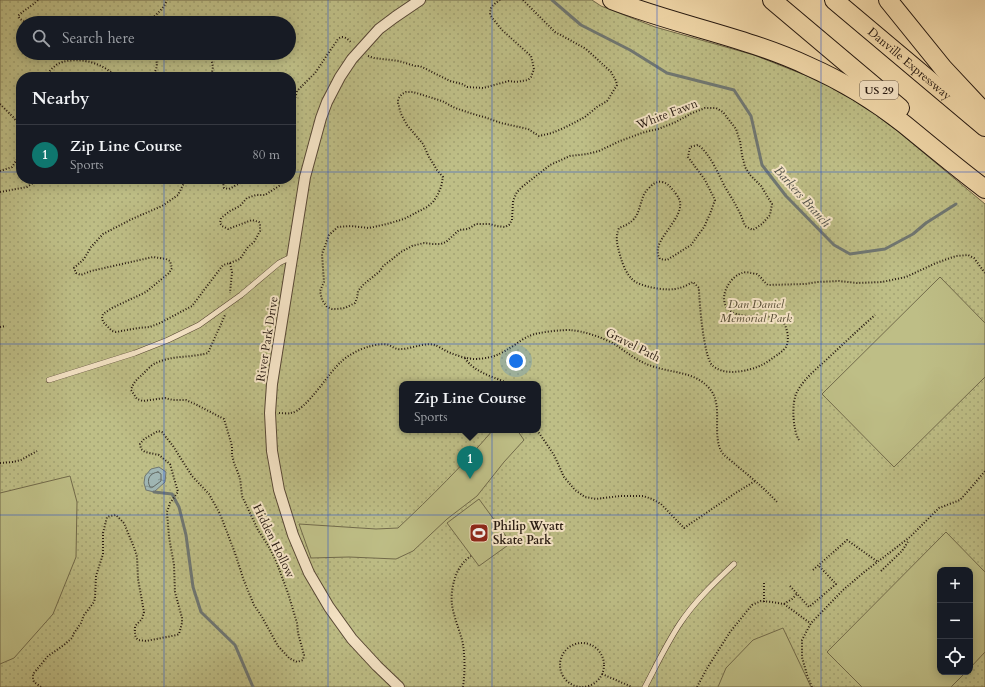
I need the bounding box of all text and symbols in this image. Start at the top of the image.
search box [16,16,296,60]
street label: Danville Expressway [865,24,956,104]
icon: search [30,27,52,49]
text: Search here [62,28,135,48]
road number: US 29 [860,81,898,99]
text: Nearby [32,87,89,110]
street label: White Fawn [633,95,700,133]
text: Zip Line Course [70,136,182,156]
text: 1 [42,146,48,164]
text: 80 m [252,146,280,164]
text: Sports [70,156,104,174]
water label: Barkers Branch [770,162,835,232]
street label: River Park Drive [252,295,282,383]
park label: Dan Daniel Memorial Park [720,296,792,326]
street label: Gravel Path [603,324,664,366]
your location [506,351,526,371]
popup [399,381,541,433]
text: Zip Line Course [414,388,526,408]
text: Sports [414,408,448,426]
pin: 1 [457,446,483,479]
street label: Hidden Hollow [249,501,299,581]
place label: Philip Wyatt Skate Park [493,518,564,548]
sports icon: Philip Wyatt Skate Park [468,522,490,544]
map controls [937,567,973,675]
button: + [937,567,973,603]
button: − [937,603,973,639]
button: locate [937,639,973,675]

